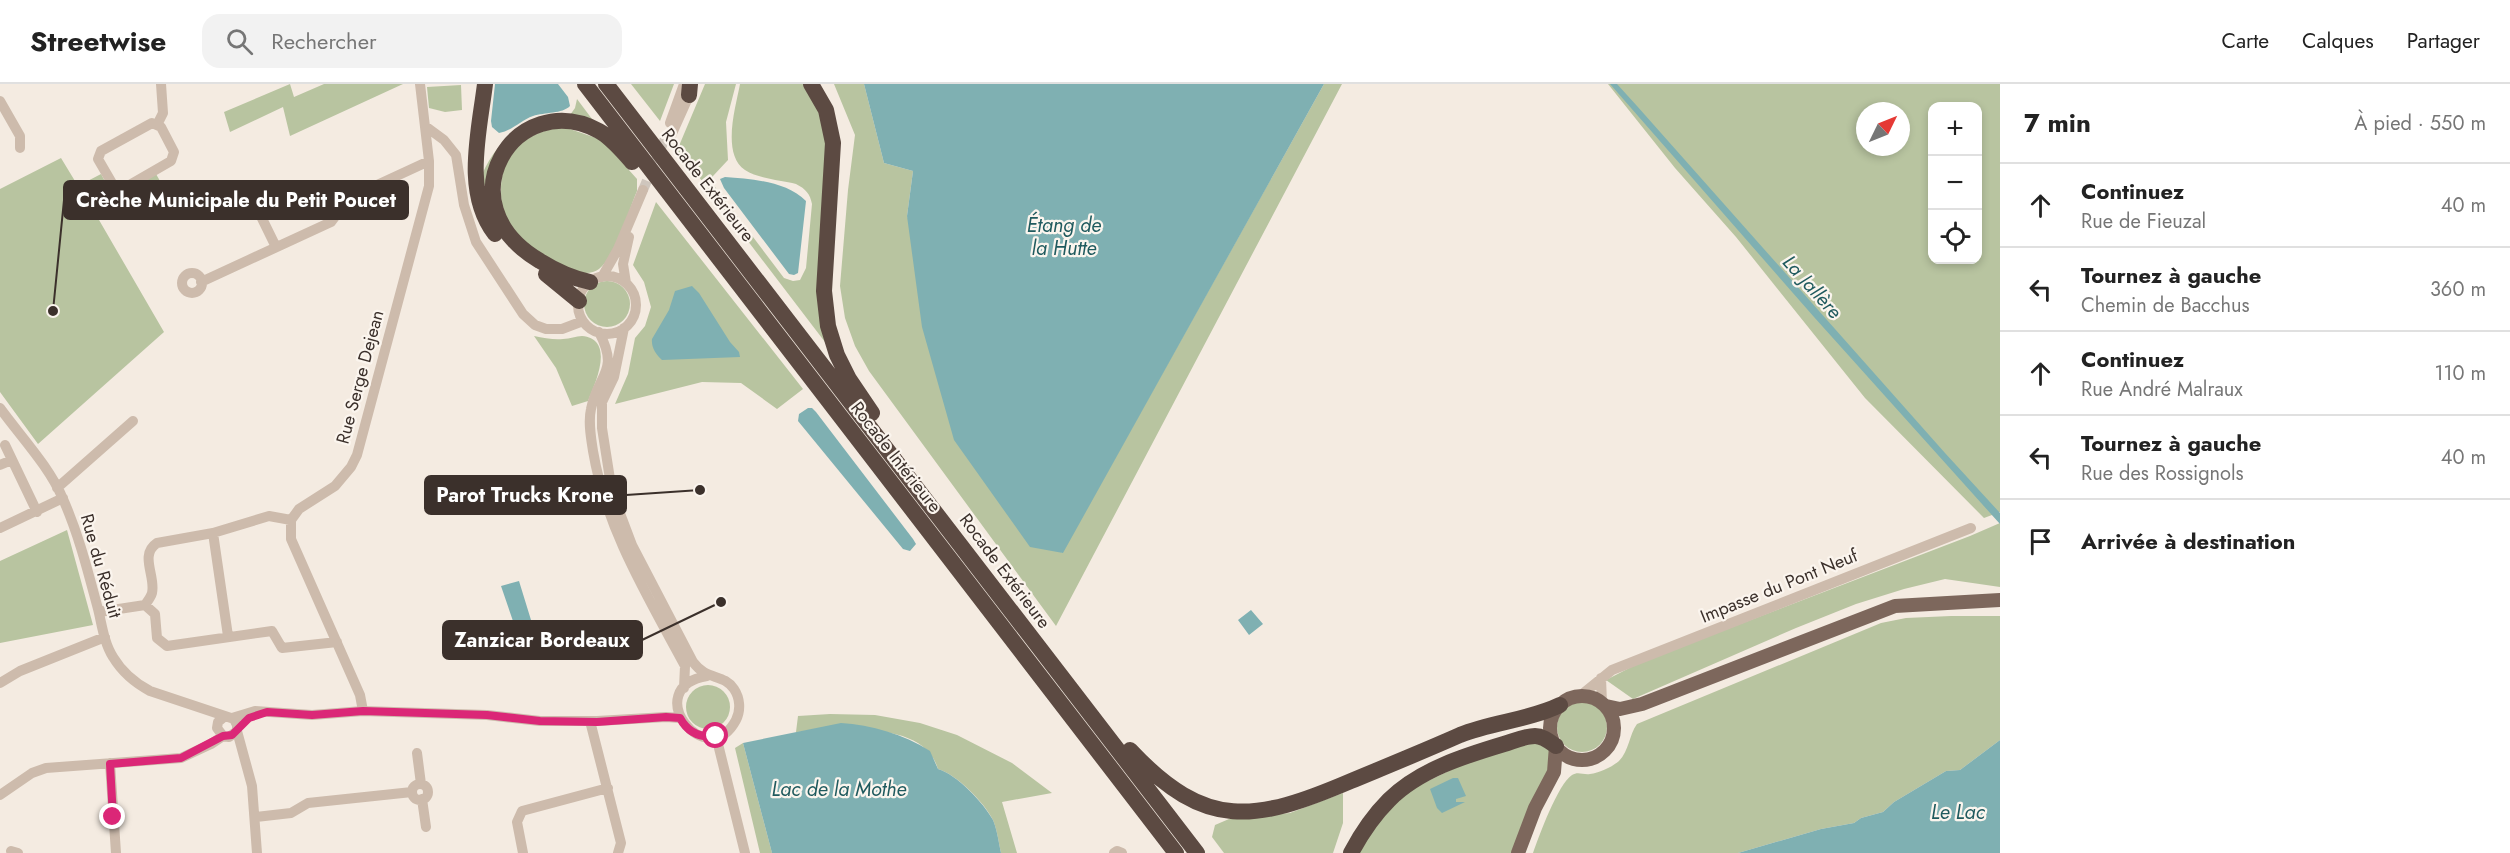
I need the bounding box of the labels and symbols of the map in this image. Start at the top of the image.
north arrow [1856,102,1910,156]
street label: Rocade Extérieure [655,123,761,247]
callout: Crèche Municipale du Petit Poucet [64,181,408,219]
text: Crèche Municipale du Petit Poucet [76,186,397,215]
water label: Étang de la Hutte [1027,211,1101,263]
water label: La Jallère [1776,249,1848,325]
street label: Rue Serge Dejean [330,307,390,447]
street label: Rocade Intérieure [844,396,948,518]
callout: Parot Trucks Krone [425,476,626,514]
text: Parot Trucks Krone [436,481,614,510]
street label: Rocade Extérieure [953,508,1057,634]
street label: Rue du Réduit [74,511,128,622]
street label: Impasse du Pont Neuf [1696,542,1862,629]
callout: Zanzicar Bordeaux [443,621,642,659]
text: Zanzicar Bordeaux [454,626,630,655]
route start [702,722,728,748]
water label: Lac de la Mothe [772,775,906,804]
water label: Le Lac [1931,798,1986,827]
route end [99,803,125,829]

